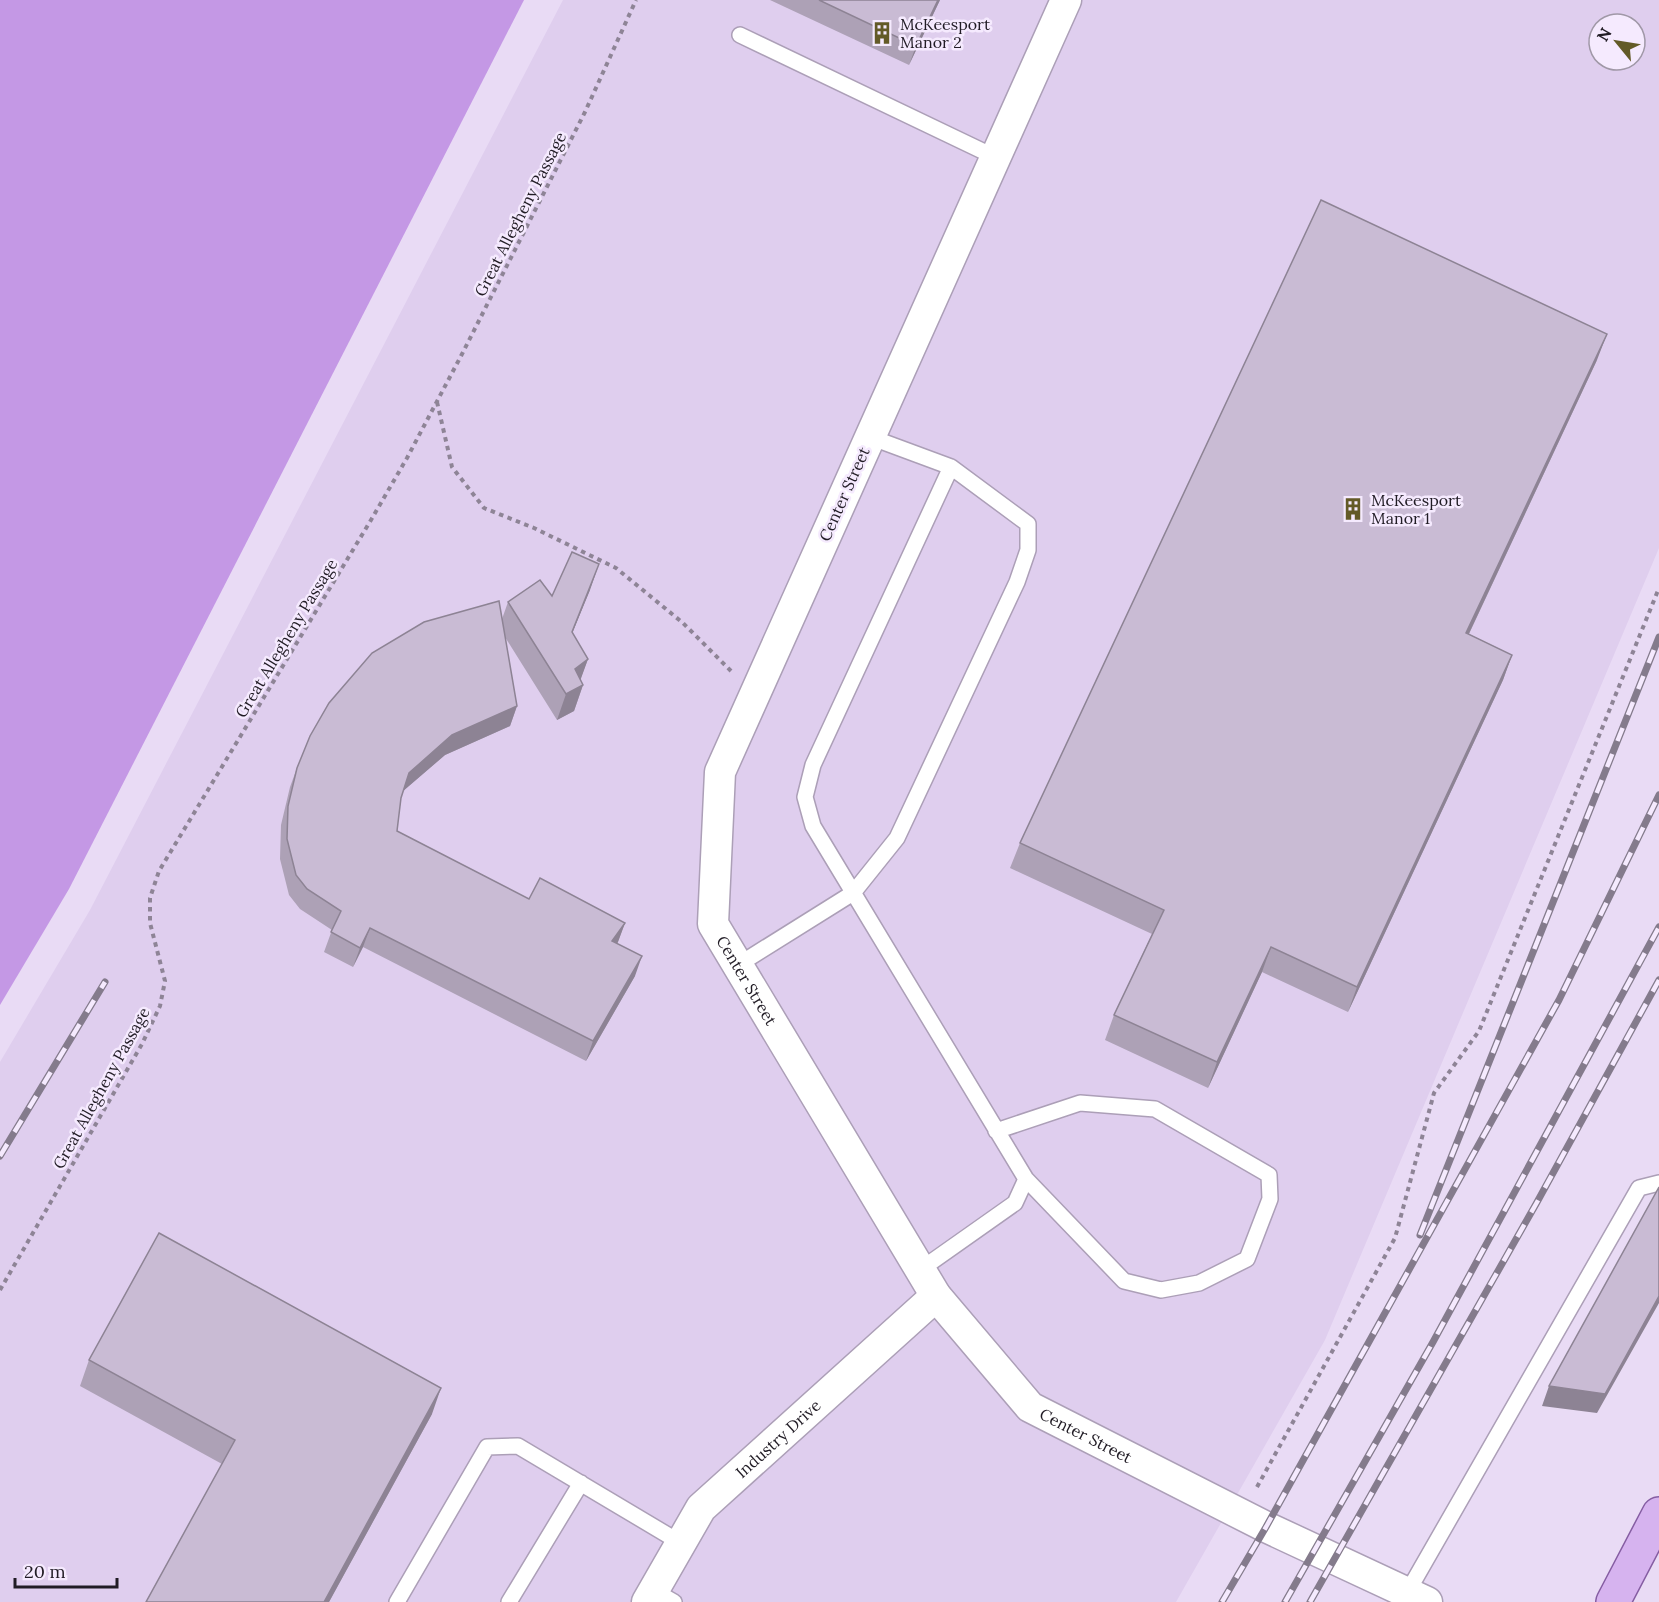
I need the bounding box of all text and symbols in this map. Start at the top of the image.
north arrow [1587,12,1647,72]
place label: McKeesport Manor 2 [900,14,991,52]
building icon: McKeesport Manor 2 [869,20,895,46]
text: N [1592,24,1616,45]
street label: Great Allegheny Passage [470,128,570,299]
street label: Center Street [814,443,874,544]
place label: McKeesport Manor 1 [1371,490,1462,528]
building icon: McKeesport Manor 1 [1340,496,1366,522]
street label: Great Allegheny Passage [231,555,342,721]
street label: Center Street [712,932,782,1030]
street label: Great Allegheny Passage [48,1003,154,1172]
street label: Industry Drive [731,1395,825,1482]
street label: Center Street [1036,1404,1136,1468]
scale bar [15,1551,117,1589]
text: 20 m [24,1560,66,1583]

